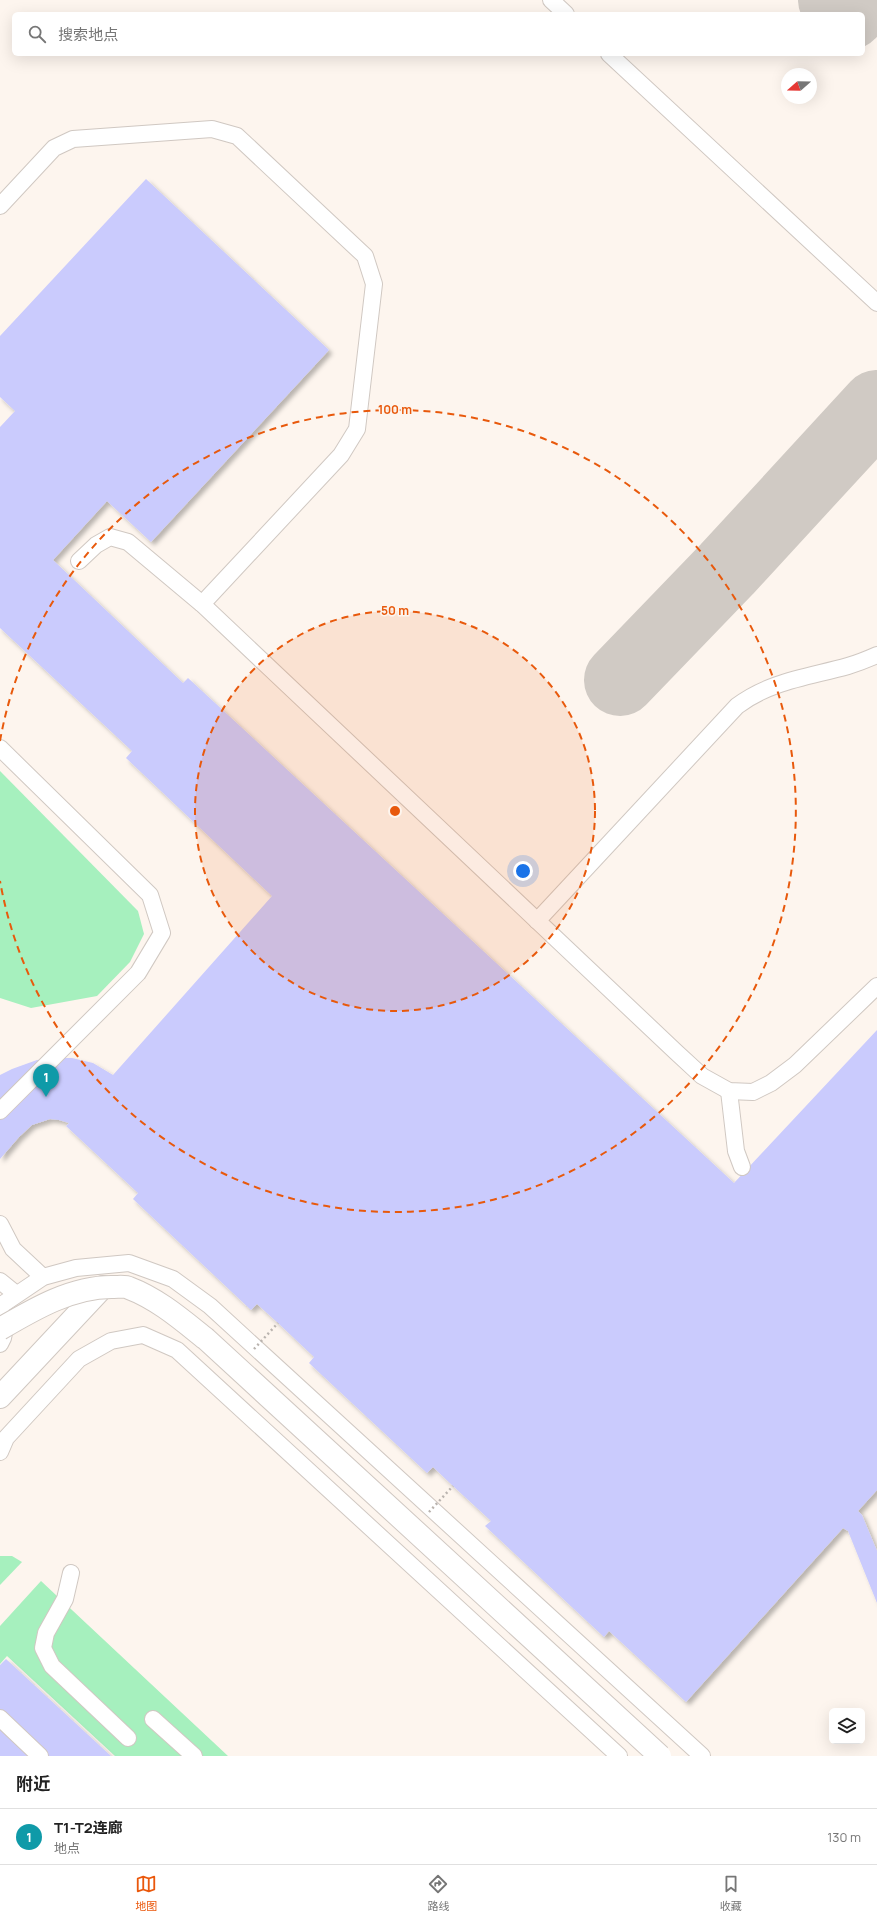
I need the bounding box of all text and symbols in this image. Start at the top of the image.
search box [12,12,865,56]
icon: search [26,23,48,45]
text: 搜索地点 [58,24,118,45]
north arrow [781,68,817,104]
text: 100 m [378,401,412,418]
text: 50 m [381,602,409,619]
centre of rings [388,804,402,818]
your location [513,861,533,881]
pin: 1 [33,1064,59,1097]
map controls [829,1708,865,1744]
button: layers [829,1708,865,1744]
text: 附近 [16,1772,50,1795]
text: T1-T2连廊 [54,1817,123,1838]
text: 1 [26,1828,32,1846]
text: 130 m [827,1828,861,1846]
text: 地点 [54,1839,80,1857]
tab: 地图 [135,1873,157,1913]
tab: 路线 [427,1873,449,1913]
tab: 收藏 [720,1873,742,1913]

